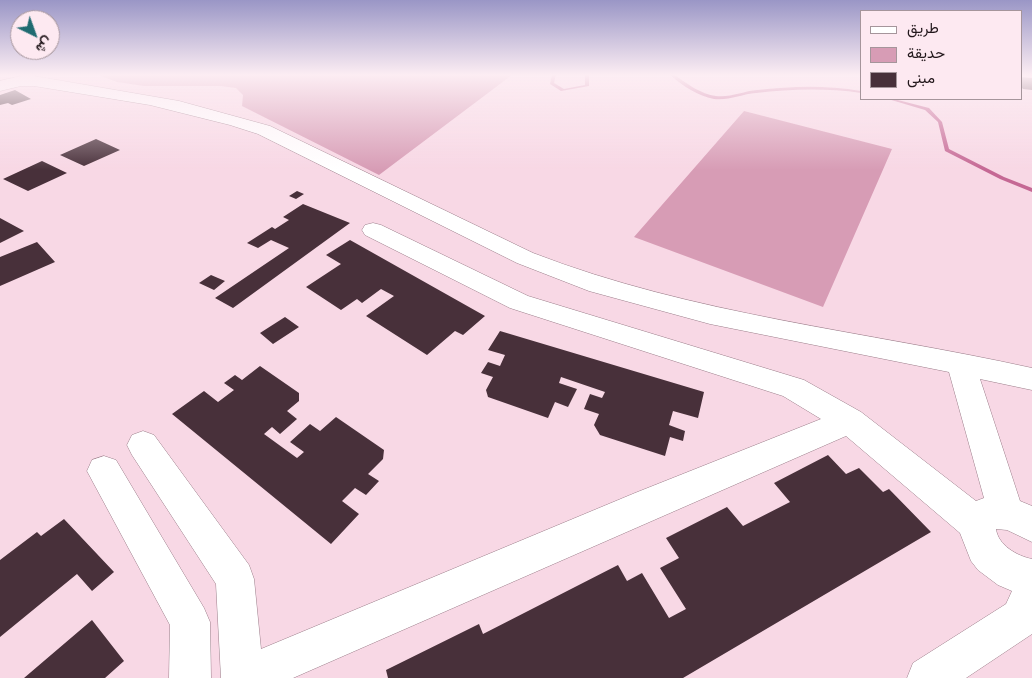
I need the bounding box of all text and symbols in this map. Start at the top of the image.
north arrow [10,10,60,60]
legend [860,10,1022,100]
text: طريق [907,19,939,36]
text: ش [33,34,56,57]
text: حديقة [907,44,945,61]
text: مبنى [907,69,935,86]

